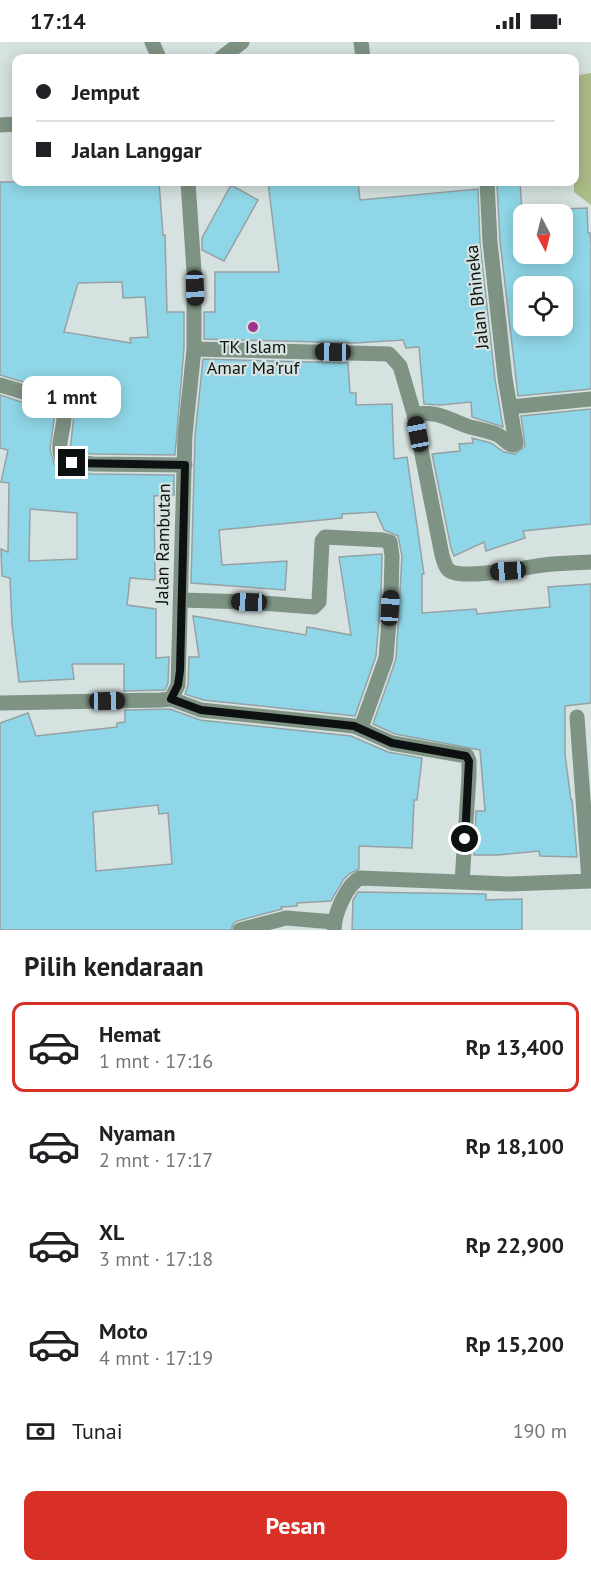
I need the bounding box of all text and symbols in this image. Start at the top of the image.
text: 17:14 [30,7,86,35]
text: Jemput [72,78,140,106]
text: Jalan Langgar [72,136,202,164]
north arrow [513,204,573,264]
map controls [513,204,573,336]
street label: Jalan Bhineka [460,244,494,351]
car [185,270,205,306]
button: locate [513,276,573,336]
marker: TK Islam Amar Ma'ruf [246,320,260,334]
place label: TK Islam Amar Ma'ruf [207,335,300,379]
car [315,343,351,361]
callout: 1 mnt [22,376,122,418]
text: 1 mnt [46,384,97,410]
car [406,415,430,453]
route end [58,449,85,476]
street label: Jalan Rambutan [150,483,175,606]
car [489,561,527,581]
car [380,589,400,627]
car [231,592,267,612]
car [89,692,125,710]
route start [451,825,478,852]
text: Pilih kendaraan [24,949,204,983]
icon: car [27,1020,81,1074]
text: Hemat [99,1020,161,1048]
text: Rp 13,400 [465,1033,564,1061]
text: 1 mnt · 17:16 [99,1048,213,1074]
icon: car [27,1119,81,1173]
text: Nyaman [99,1119,176,1147]
text: Rp 18,100 [465,1132,564,1160]
text: 2 mnt · 17:17 [99,1147,213,1173]
icon: car [27,1218,81,1272]
text: XL [99,1218,124,1246]
text: Rp 22,900 [465,1231,564,1259]
text: 3 mnt · 17:18 [99,1246,213,1272]
icon: car [27,1317,81,1371]
text: Moto [99,1317,148,1345]
text: Rp 15,200 [465,1330,564,1358]
text: 4 mnt · 17:19 [99,1345,213,1371]
icon: cash [24,1415,57,1448]
text: Tunai [72,1417,123,1445]
text: 190 m [513,1418,567,1444]
button: Pesan [24,1491,567,1560]

